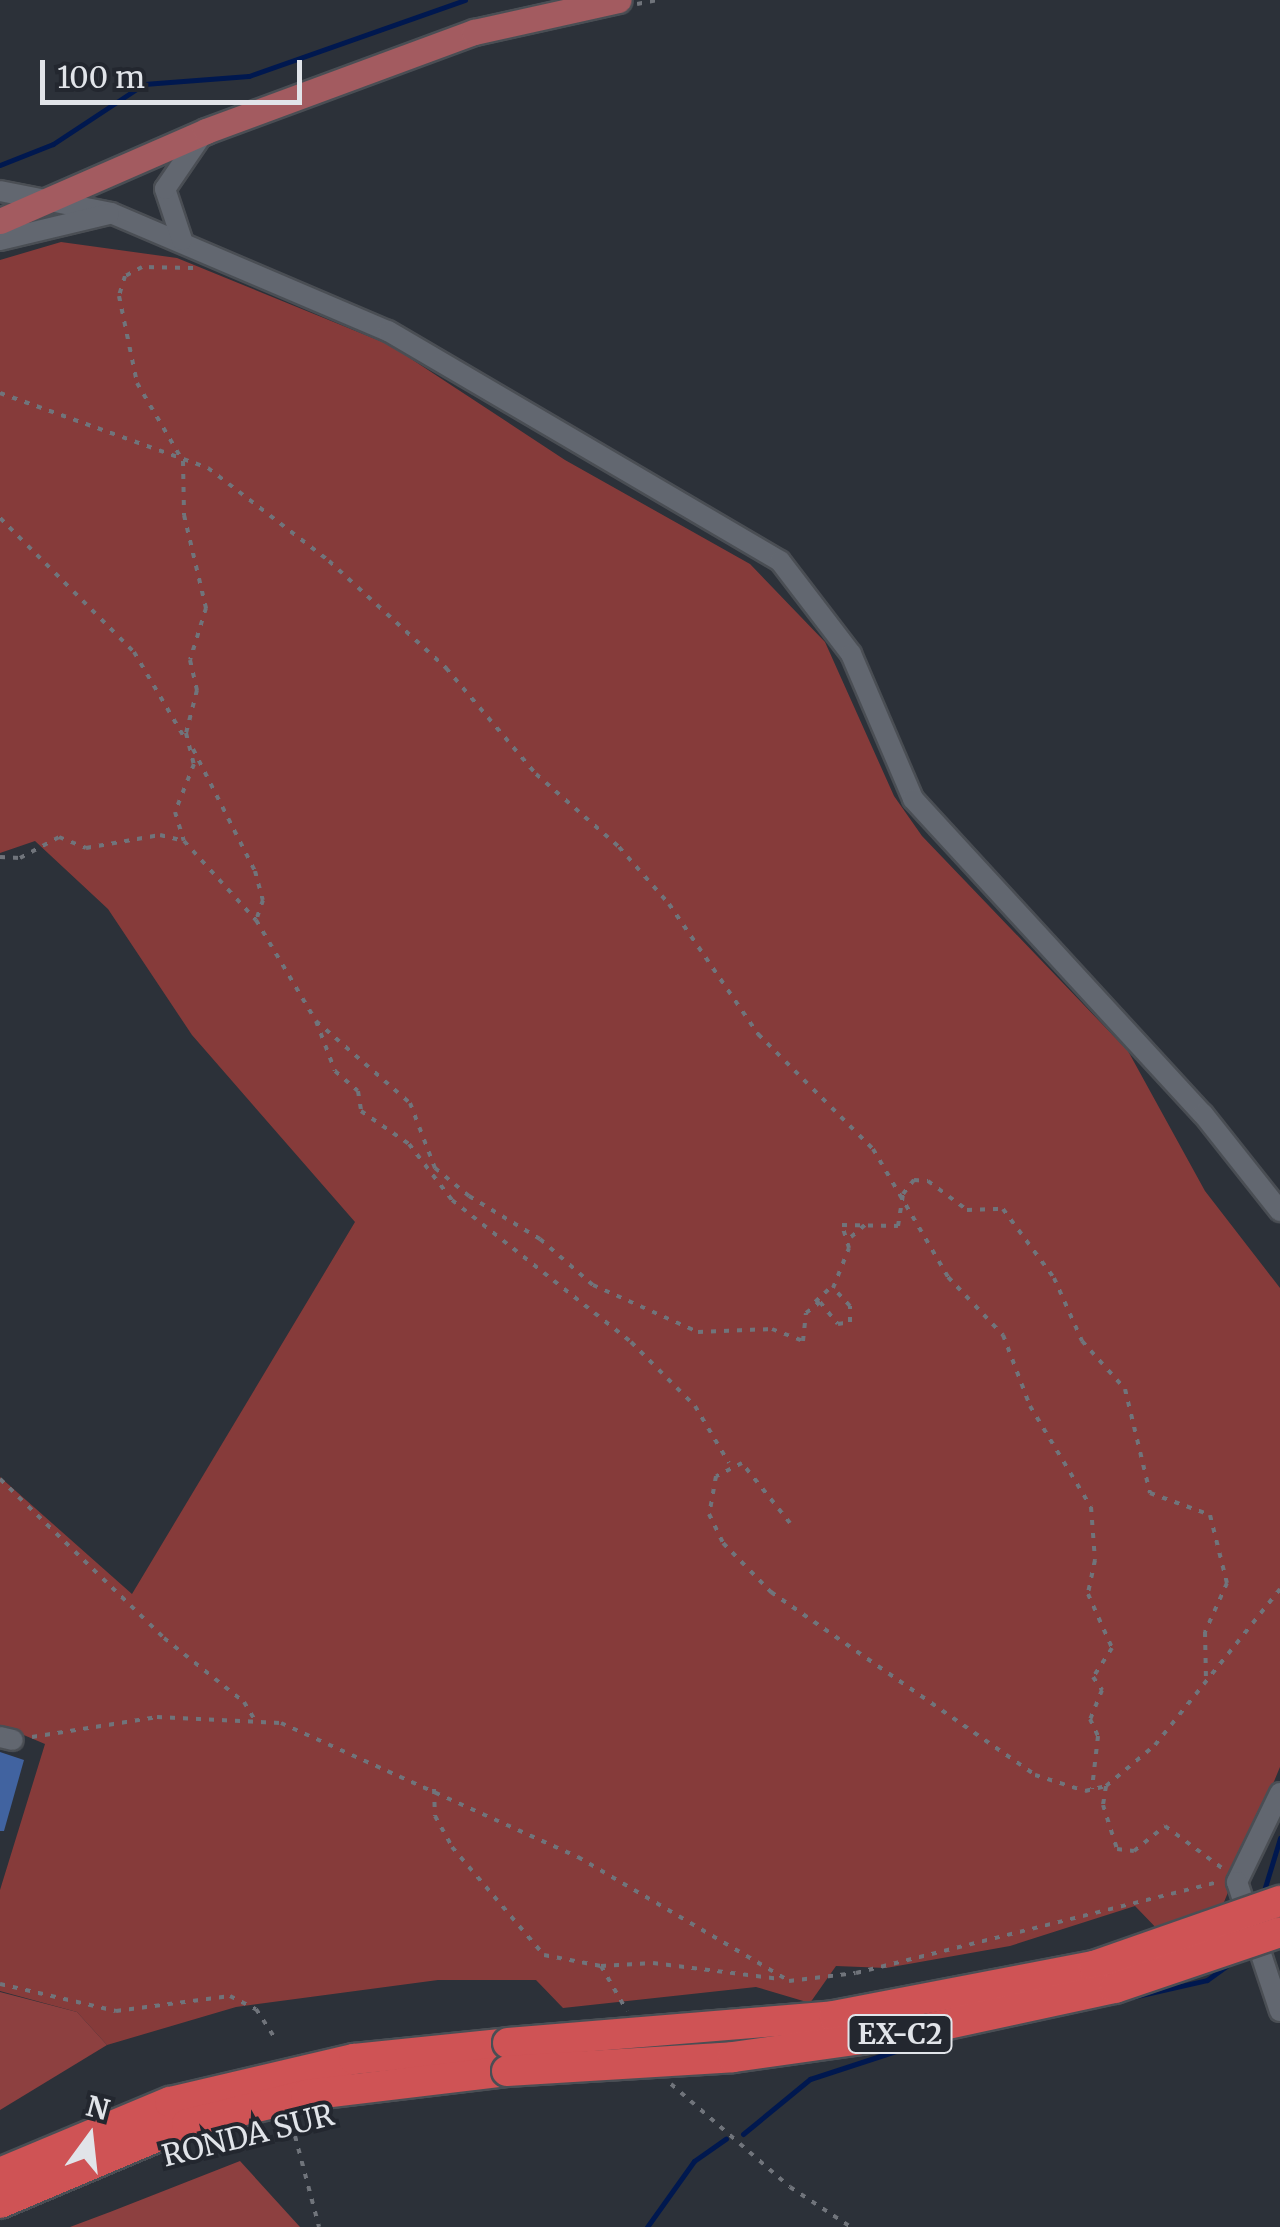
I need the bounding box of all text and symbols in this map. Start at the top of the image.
scale bar [45,40,308,102]
text: 100 m [57,58,145,96]
road number: EX-C2 [848,2011,952,2057]
north arrow [40,2087,140,2187]
text: N [82,2088,113,2128]
street label: RONDA SUR [158,2096,338,2174]

